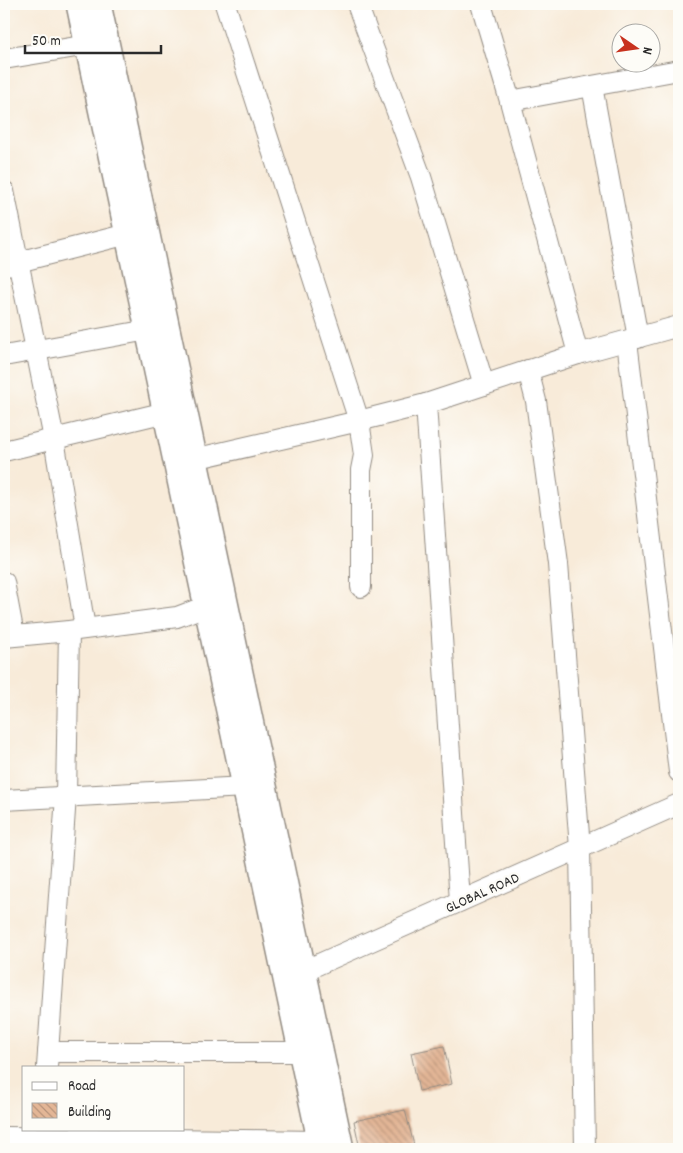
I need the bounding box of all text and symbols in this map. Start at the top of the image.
scale bar [25,22,161,54]
north arrow [610,22,660,72]
text: 50 m [32,31,61,53]
text: N [636,45,657,56]
street label: GLOBAL ROAD [442,868,524,920]
legend [22,1066,185,1130]
text: Road [68,1076,96,1098]
text: Building [68,1102,111,1124]

